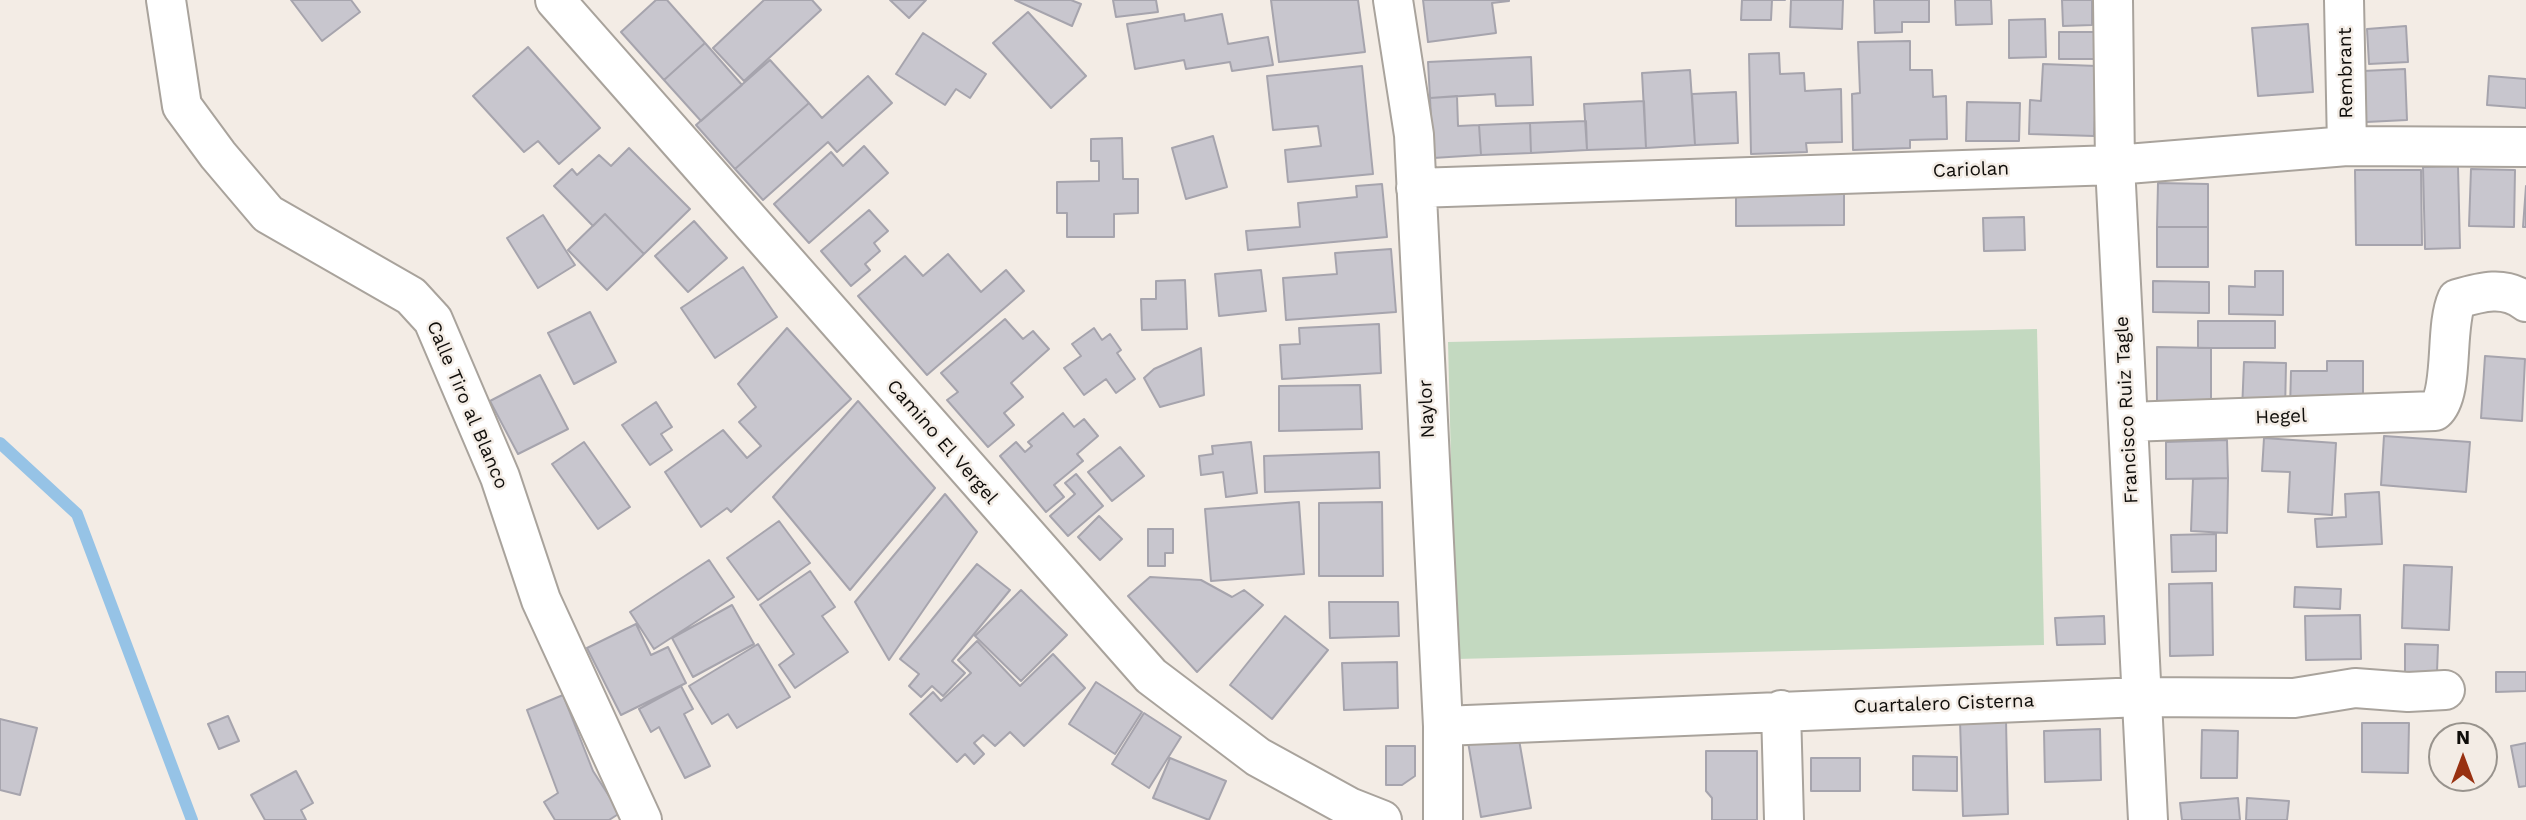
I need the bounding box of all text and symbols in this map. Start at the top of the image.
street label: Rembrant [2334,27,2358,119]
street label: Cariolan [1932,157,2010,183]
street label: Francisco Ruiz Tagle [2111,316,2143,504]
street label: Calle Tiro al Blanco [421,318,513,492]
street label: Camino El Vergel [882,375,1002,509]
street label: Naylor [1414,379,1440,439]
street label: Hegel [2255,405,2307,429]
street label: Cuartalero Cisterna [1853,689,2035,719]
north arrow [2428,722,2498,792]
text: N [2456,726,2470,749]

